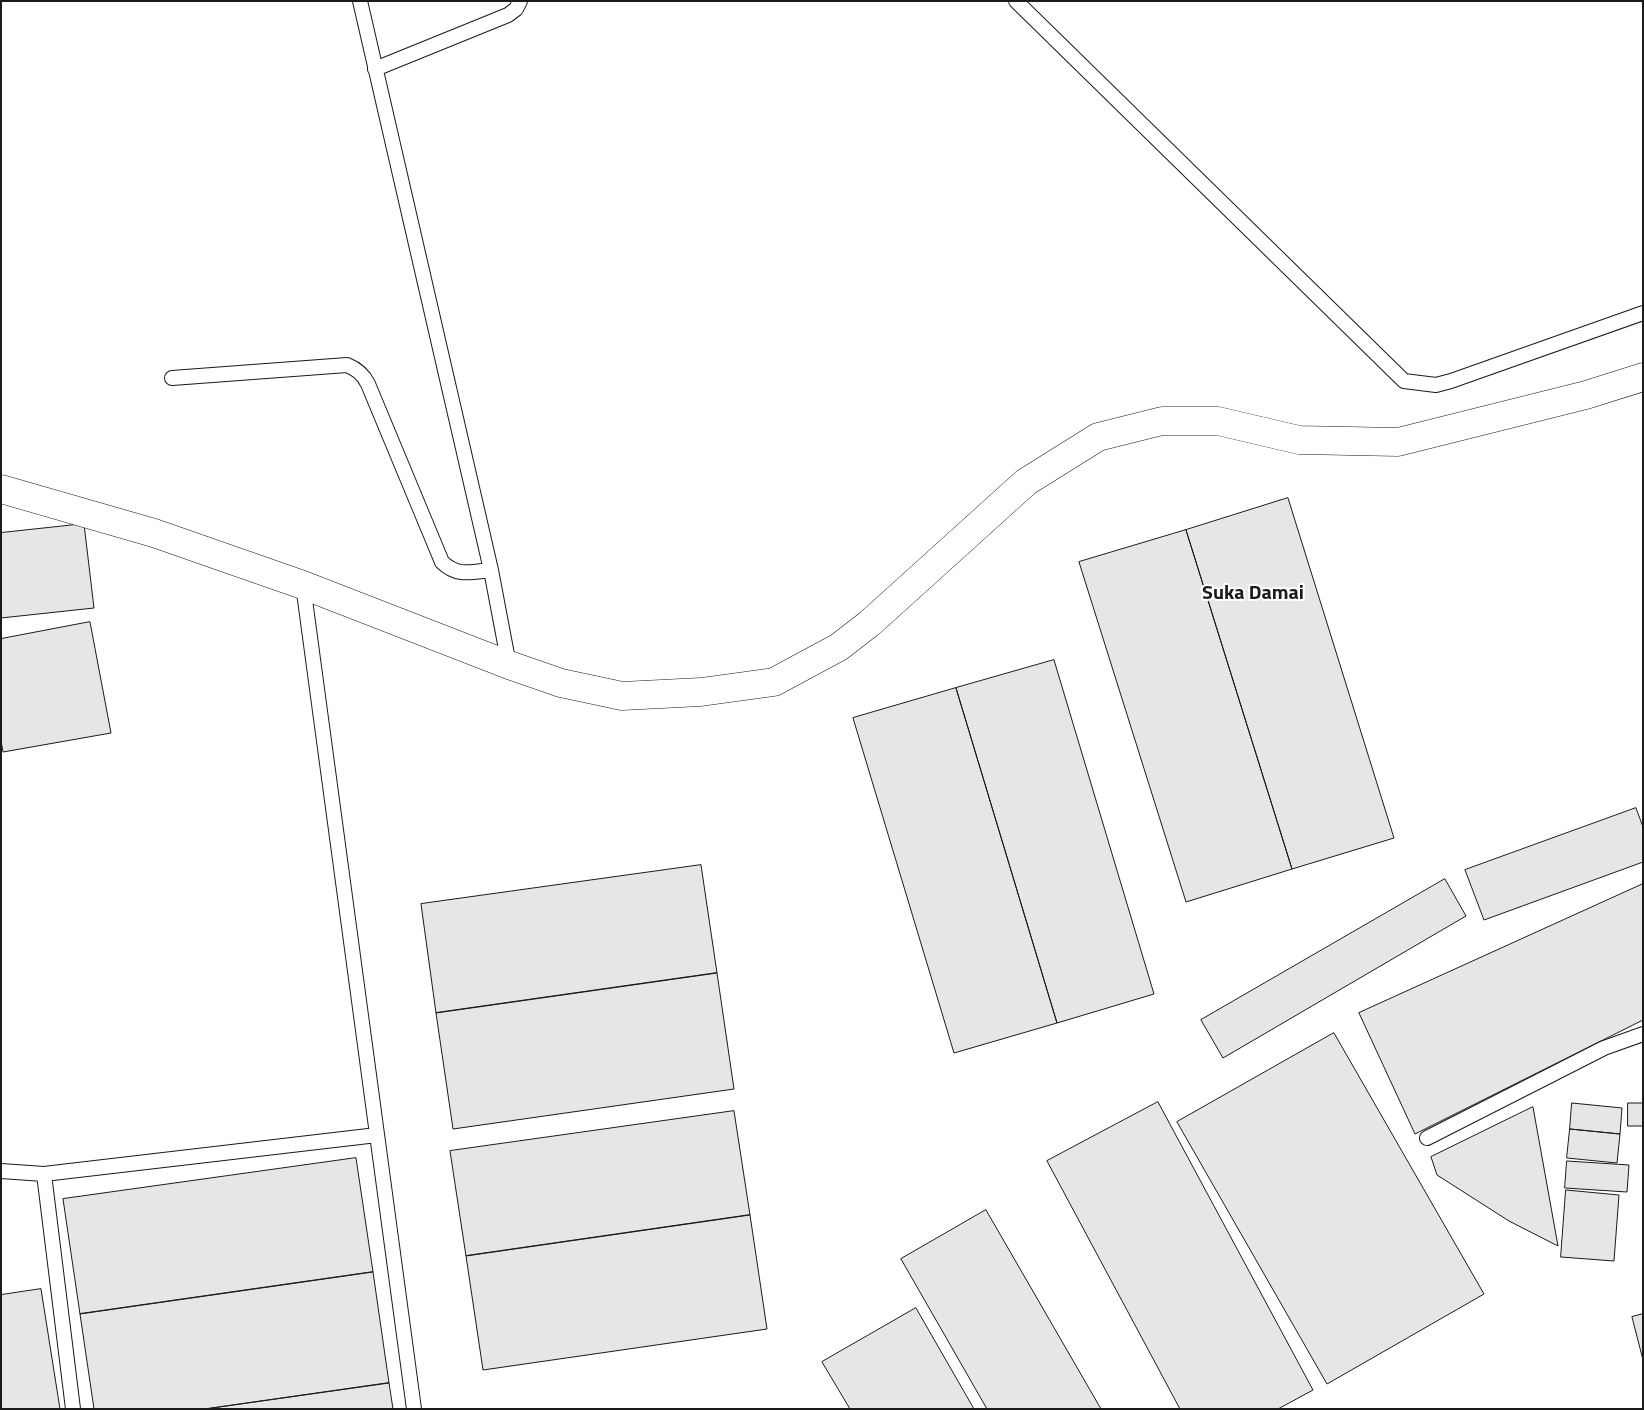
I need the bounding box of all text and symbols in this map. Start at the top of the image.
district label: Suka Damai [1202,582,1304,606]

